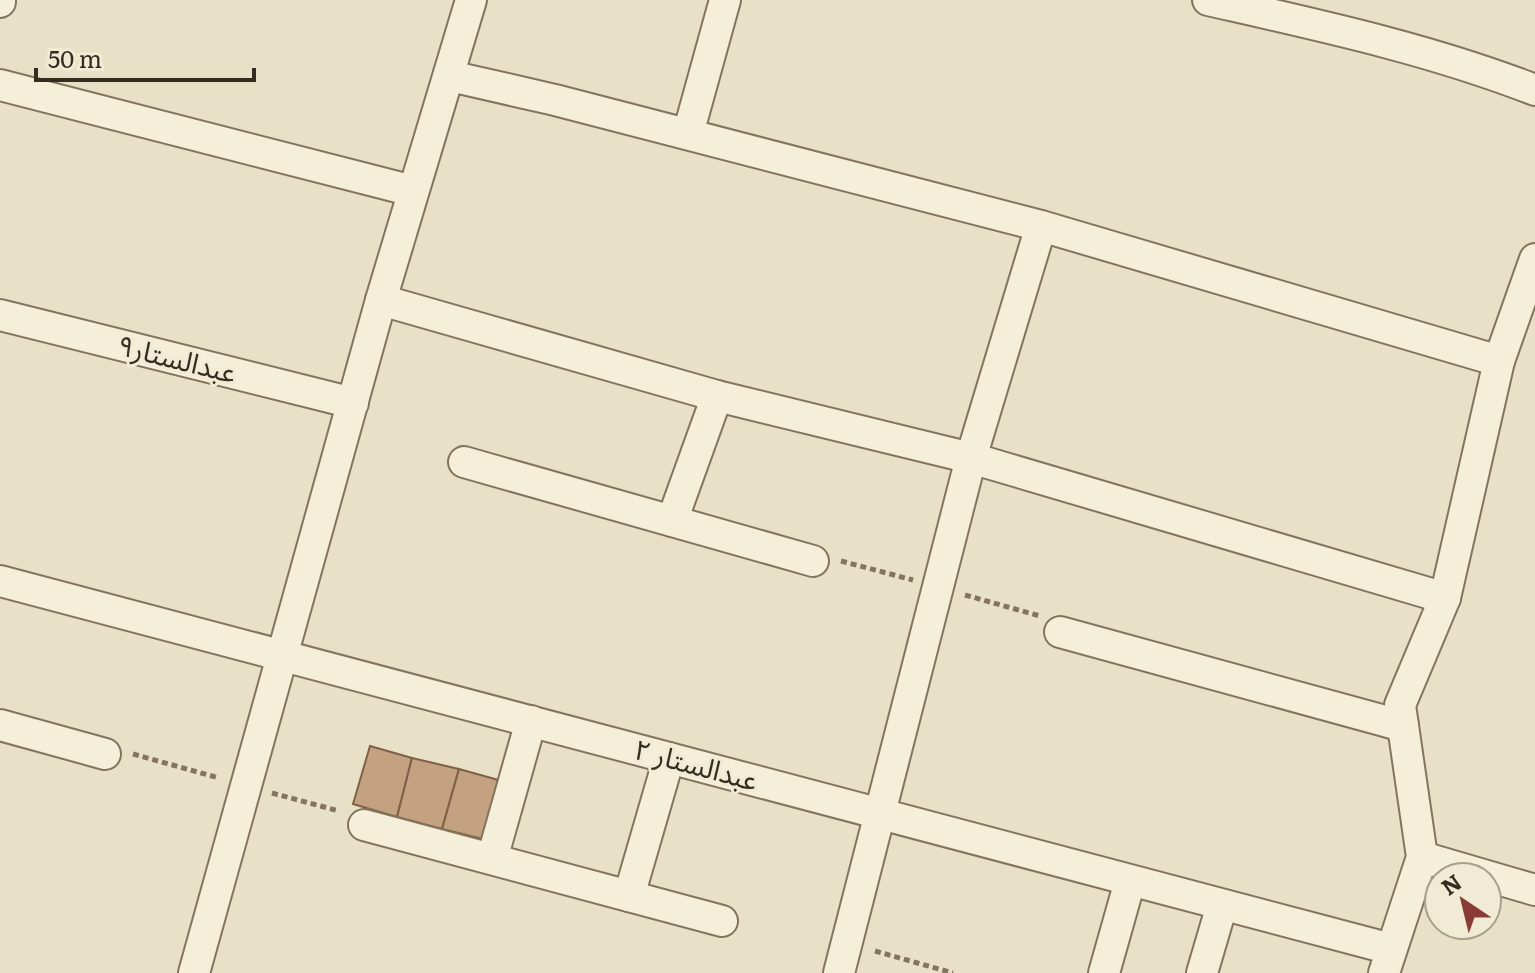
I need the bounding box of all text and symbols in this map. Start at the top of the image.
scale bar [36,32,254,82]
text: 50 m [48,40,102,75]
street label: عبدالستار۹ [114,322,241,392]
street label: عبدالستار ۲ [630,726,763,800]
north arrow [1423,861,1503,941]
text: N [1434,865,1468,902]

